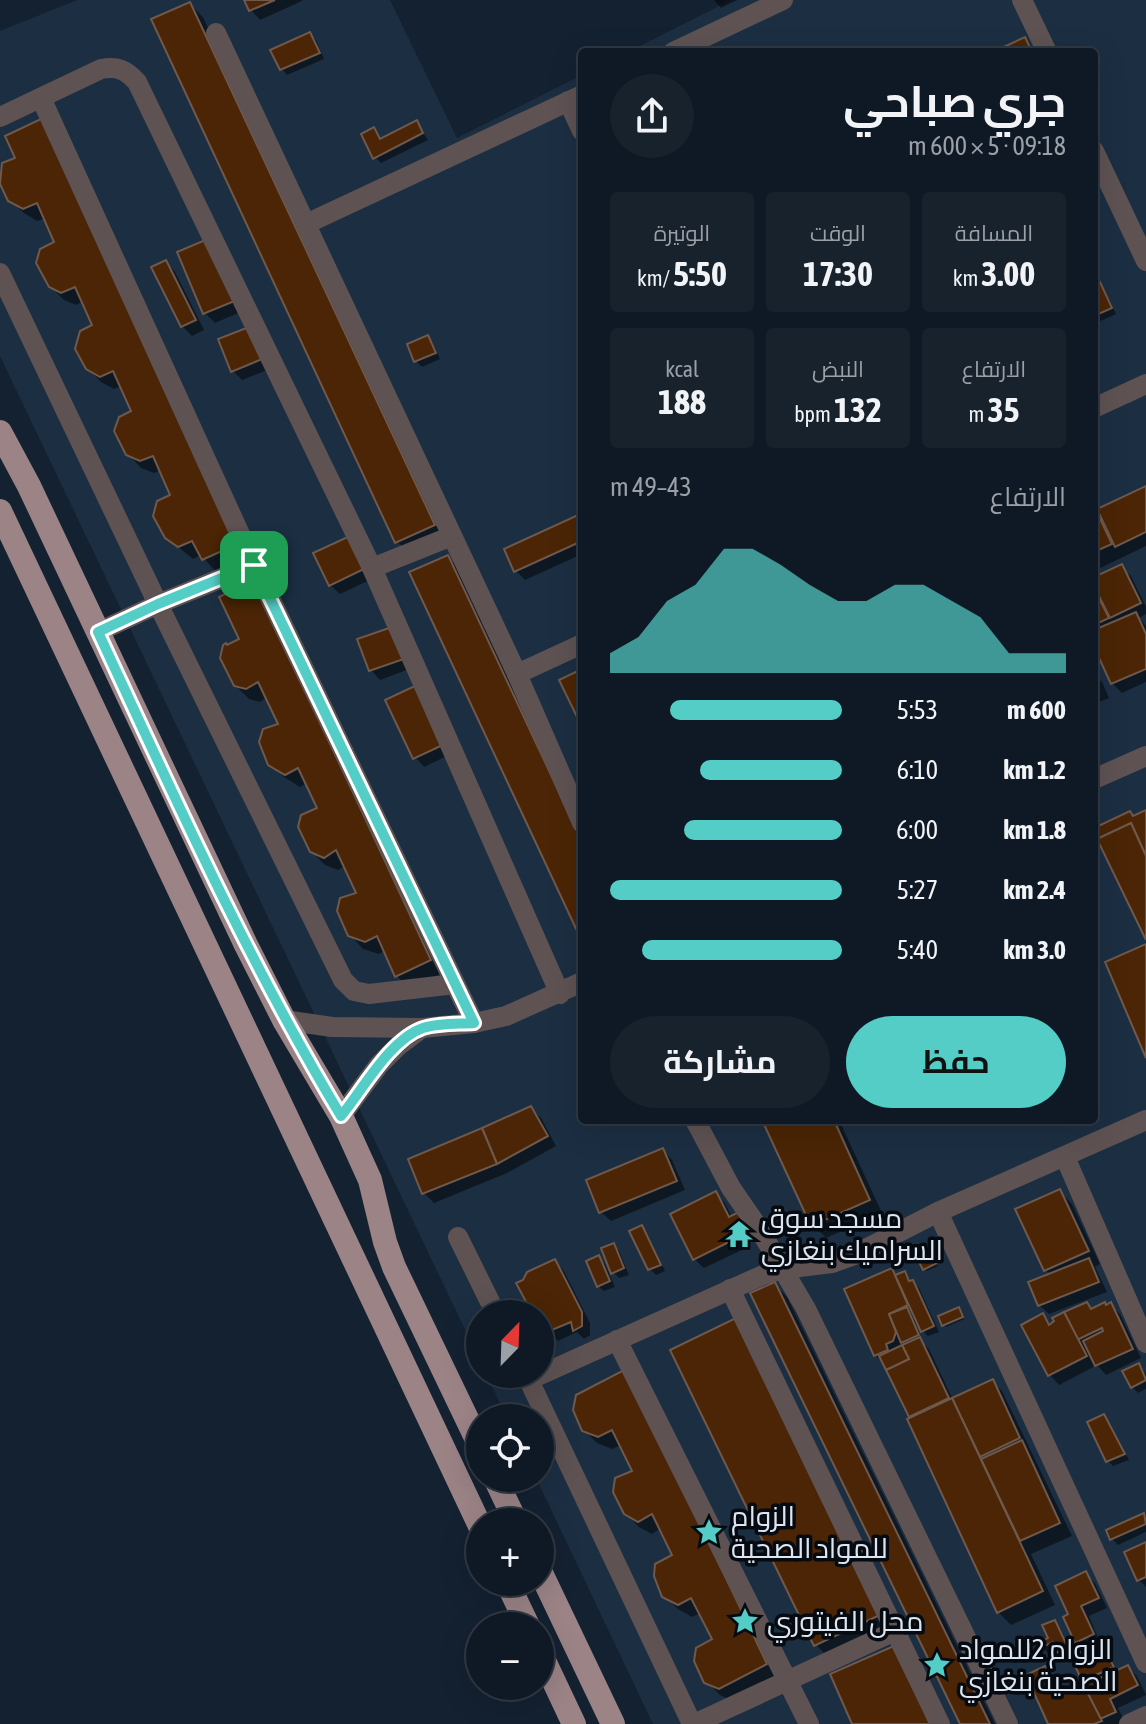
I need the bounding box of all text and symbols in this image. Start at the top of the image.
button: share [610,74,694,158]
text: جري صباحي [843,76,1066,126]
text: 09:18 · 5 × 600 m [908,131,1066,161]
text: الوتيرة [654,220,710,246]
text: الوقت [810,220,866,246]
text: المسافة [955,220,1033,246]
text: 5:50 [673,254,727,293]
text: 17:30 [803,254,873,293]
text: 3.00 [981,254,1035,293]
text: /km [637,265,673,291]
text: km [953,265,981,291]
text: kcal [665,356,699,382]
text: النبض [812,356,864,382]
text: الارتفاع [962,356,1026,382]
text: 188 [658,382,706,421]
text: 132 [834,390,882,429]
text: 35 [987,390,1019,429]
text: bpm [794,401,834,427]
text: m [969,401,987,427]
text: 43–49 m [610,472,692,502]
text: الارتفاع [990,482,1066,512]
pin [220,531,288,599]
icon: arrive [232,543,276,587]
text: 5:53 [897,695,938,725]
text: 600 m [1007,695,1066,725]
text: 6:10 [897,755,938,785]
text: 1.2 km [1003,755,1066,785]
text: 6:00 [896,815,938,845]
text: 1.8 km [1003,815,1066,845]
text: 5:27 [897,875,938,905]
text: 2.4 km [1003,875,1066,905]
text: 5:40 [897,935,938,965]
text: 3.0 km [1003,935,1066,965]
button: مشاركة [610,1016,830,1108]
button: حفظ [846,1016,1066,1108]
place label: مسجد سوق السراميك بنغازي [761,1202,943,1272]
temple icon: مسجد سوق السراميك بنغازي [724,1219,754,1249]
north arrow [466,1300,554,1388]
map controls [466,1300,554,1700]
button: locate [466,1404,554,1492]
place label: الزوام للمواد الصحية [731,1500,888,1564]
button: + [466,1508,554,1596]
place icon: الزوام للمواد الصحية [694,1517,724,1547]
place label: محل الفيتوري [767,1605,924,1643]
place icon: محل الفيتوري [730,1606,760,1636]
button: − [466,1612,554,1700]
place label: الزوام 2للمواد الصحية بنغازي [959,1633,1117,1703]
place icon: الزوام 2للمواد الصحية بنغازي [922,1650,952,1680]

